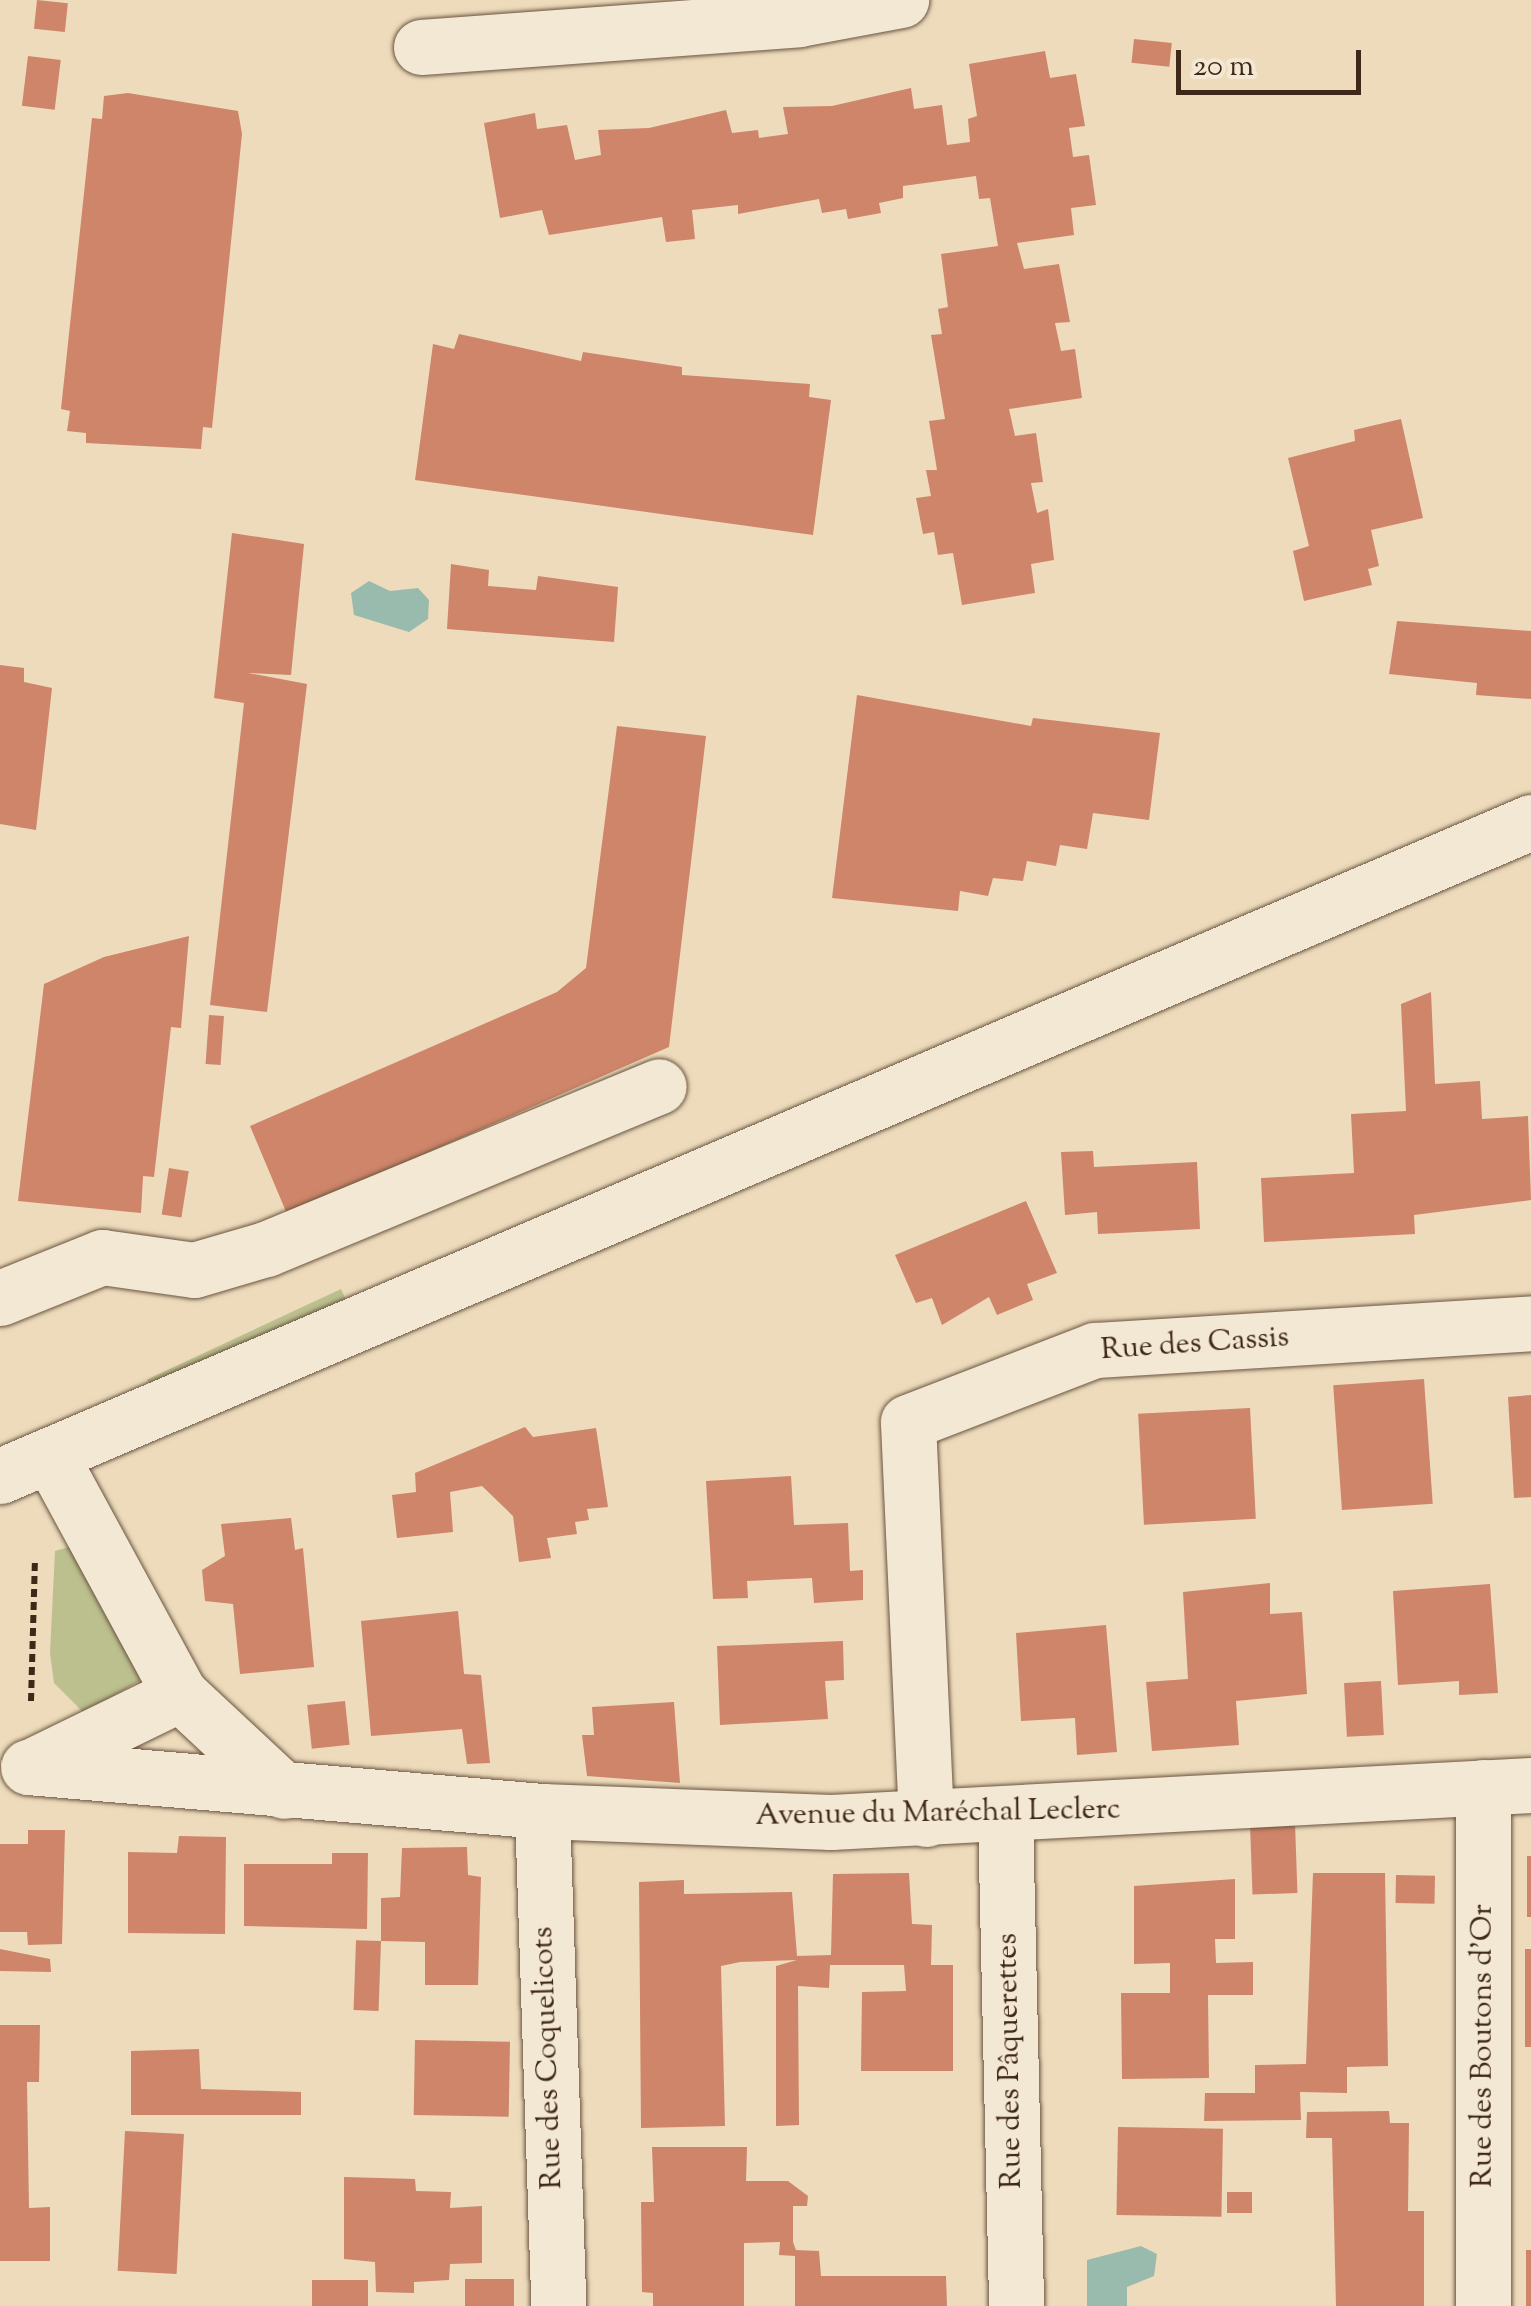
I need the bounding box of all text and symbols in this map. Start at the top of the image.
scale bar [1181,30,1366,92]
text: 20 m [1193,46,1254,89]
street label: Rue des Cassis [1100,1320,1290,1370]
street label: Avenue du Maréchal Leclerc [755,1793,1121,1835]
street label: Rue des Boutons d'Or [1466,1904,1502,2188]
street label: Rue des Coquelicots [526,1926,572,2190]
street label: Rue des Pâquerettes [991,1933,1031,2189]

